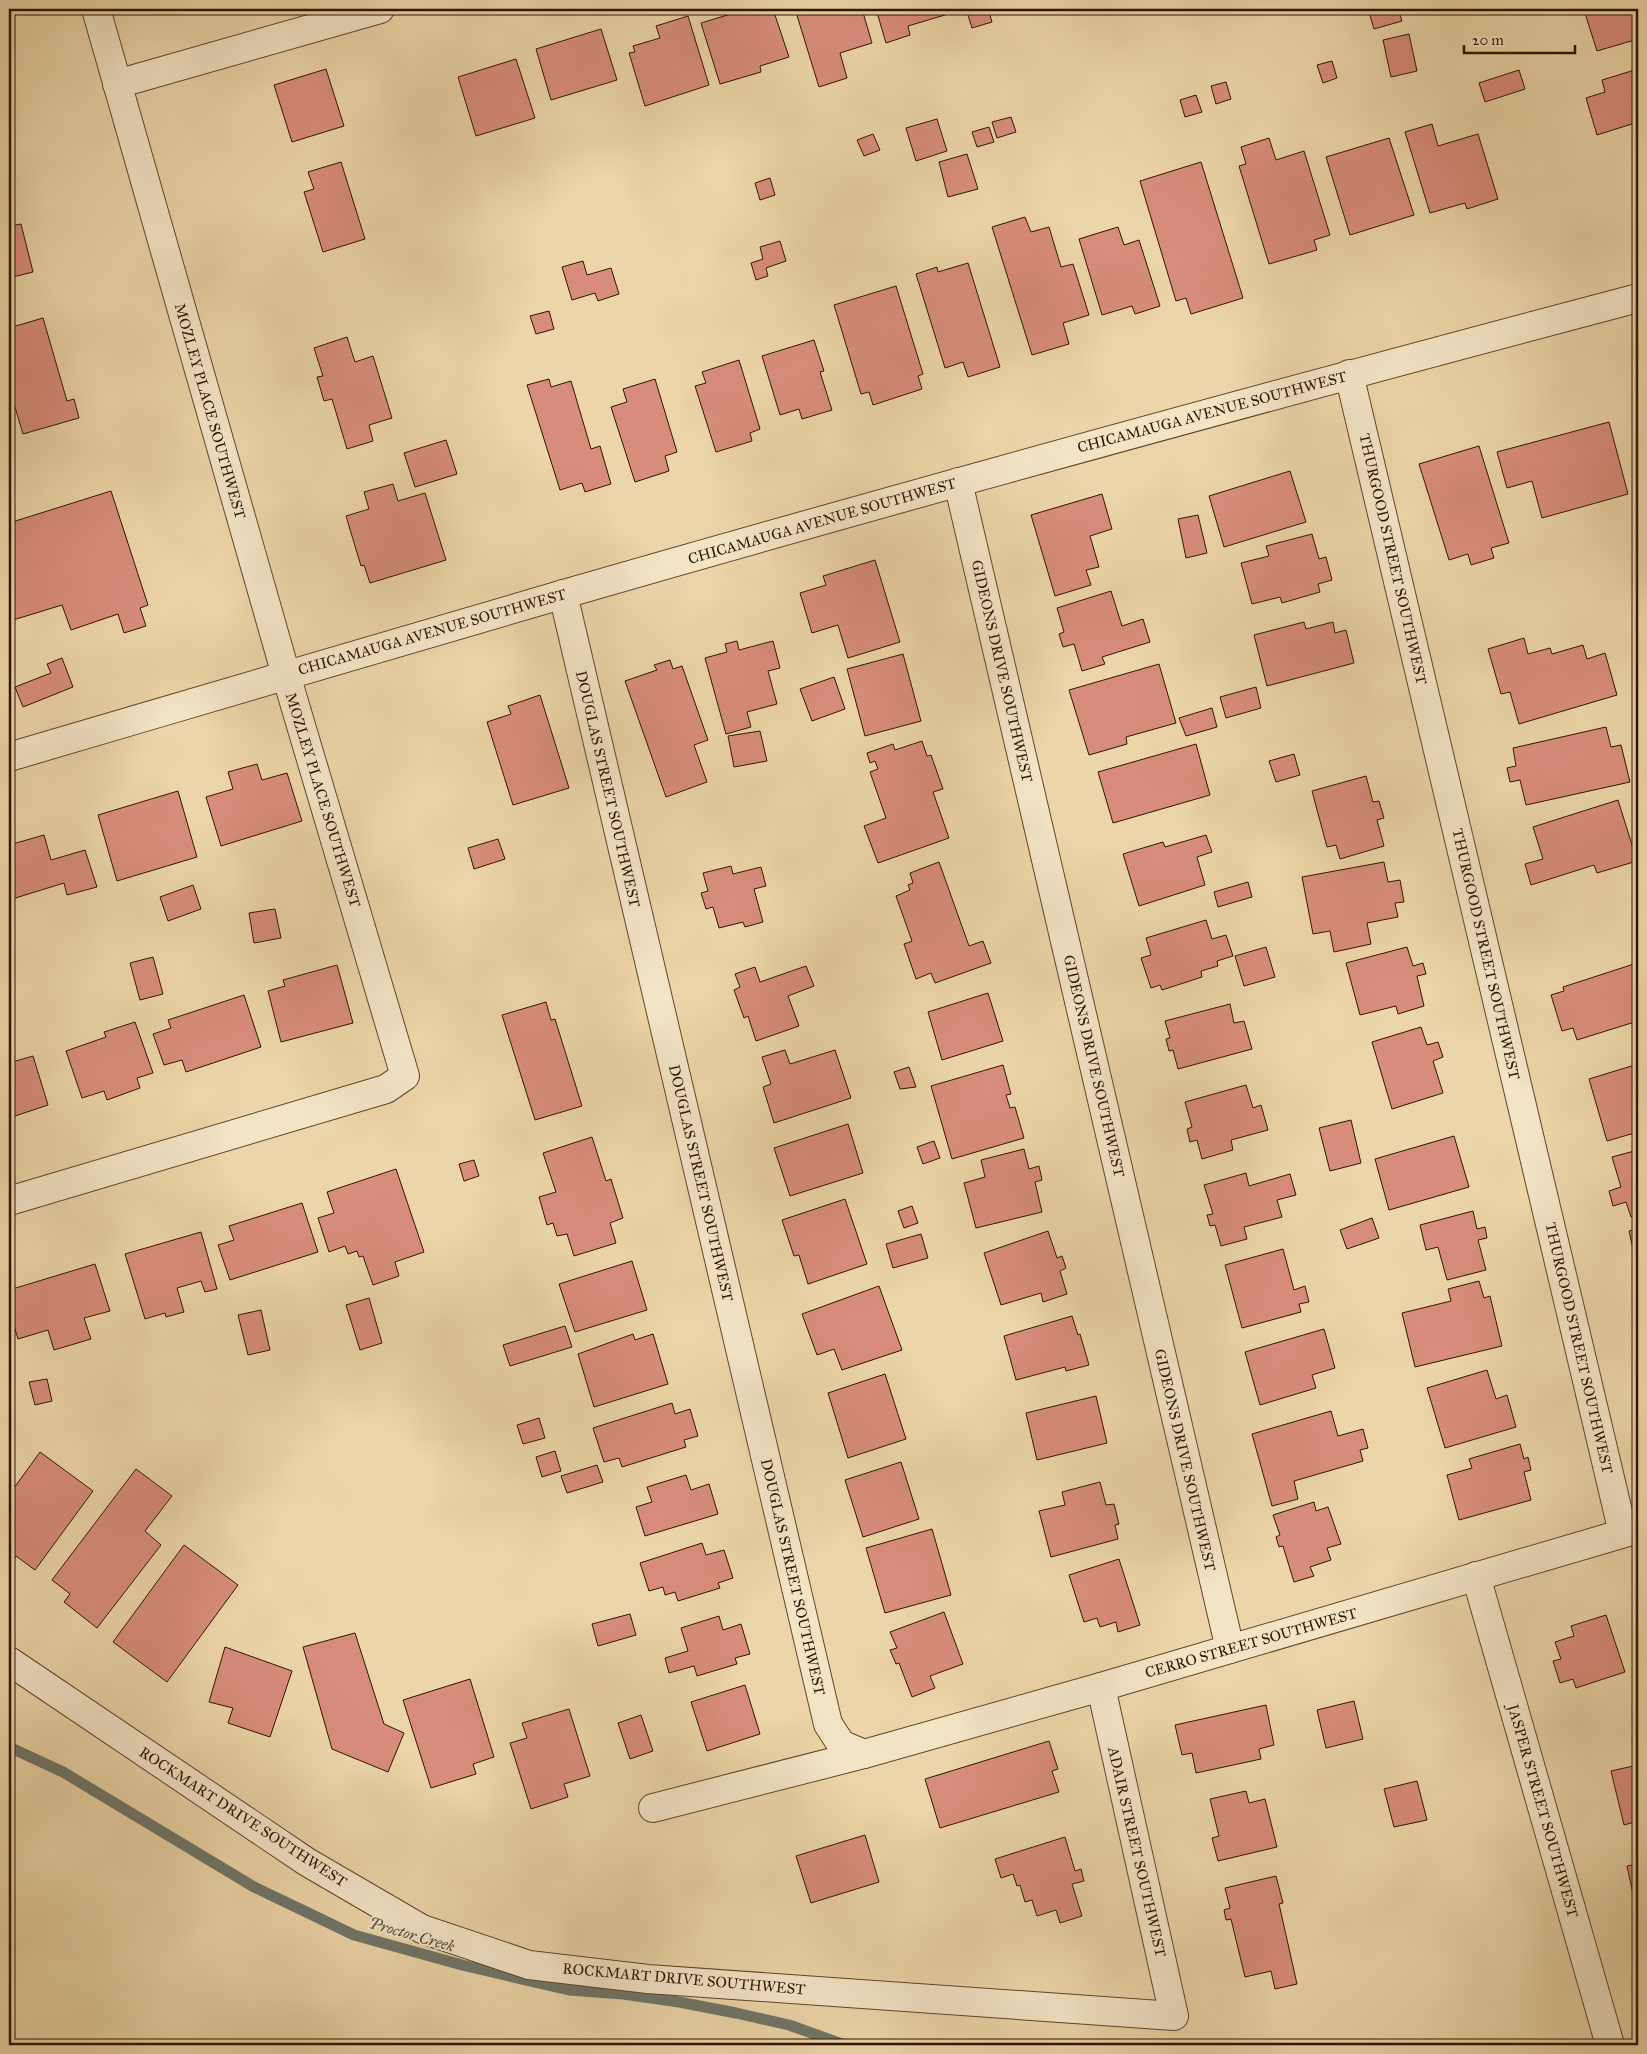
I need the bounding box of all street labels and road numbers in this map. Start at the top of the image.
street label: MOZLEY PLACE SOUTHWEST [171,301,249,521]
street label: CHICAMAUGA AVENUE SOUTHWEST [1075,367,1349,457]
street label: THURGOOD STREET SOUTHWEST [1355,432,1431,686]
street label: CHICAMAUGA AVENUE SOUTHWEST [686,474,958,568]
street label: GIDEONS DRIVE SOUTHWEST [968,558,1036,784]
street label: CHICAMAUGA AVENUE SOUTHWEST [296,585,568,679]
street label: DOUGLAS STREET SOUTHWEST [572,669,644,909]
street label: MOZLEY PLACE SOUTHWEST [282,690,364,910]
street label: THURGOOD STREET SOUTHWEST [1448,827,1524,1081]
street label: GIDEONS DRIVE SOUTHWEST [1060,953,1128,1179]
street label: DOUGLAS STREET SOUTHWEST [665,1063,737,1303]
street label: THURGOOD STREET SOUTHWEST [1541,1221,1617,1475]
street label: GIDEONS DRIVE SOUTHWEST [1151,1347,1219,1573]
street label: DOUGLAS STREET SOUTHWEST [757,1457,829,1697]
street label: CERRO STREET SOUTHWEST [1143,1604,1359,1682]
street label: JASPER STREET SOUTHWEST [1502,1700,1582,1920]
street label: ROCKMART DRIVE SOUTHWEST [136,1743,350,1891]
street label: ADAIR STREET SOUTHWEST [1104,1744,1170,1959]
street label: ROCKMART DRIVE SOUTHWEST [562,1959,806,1999]

